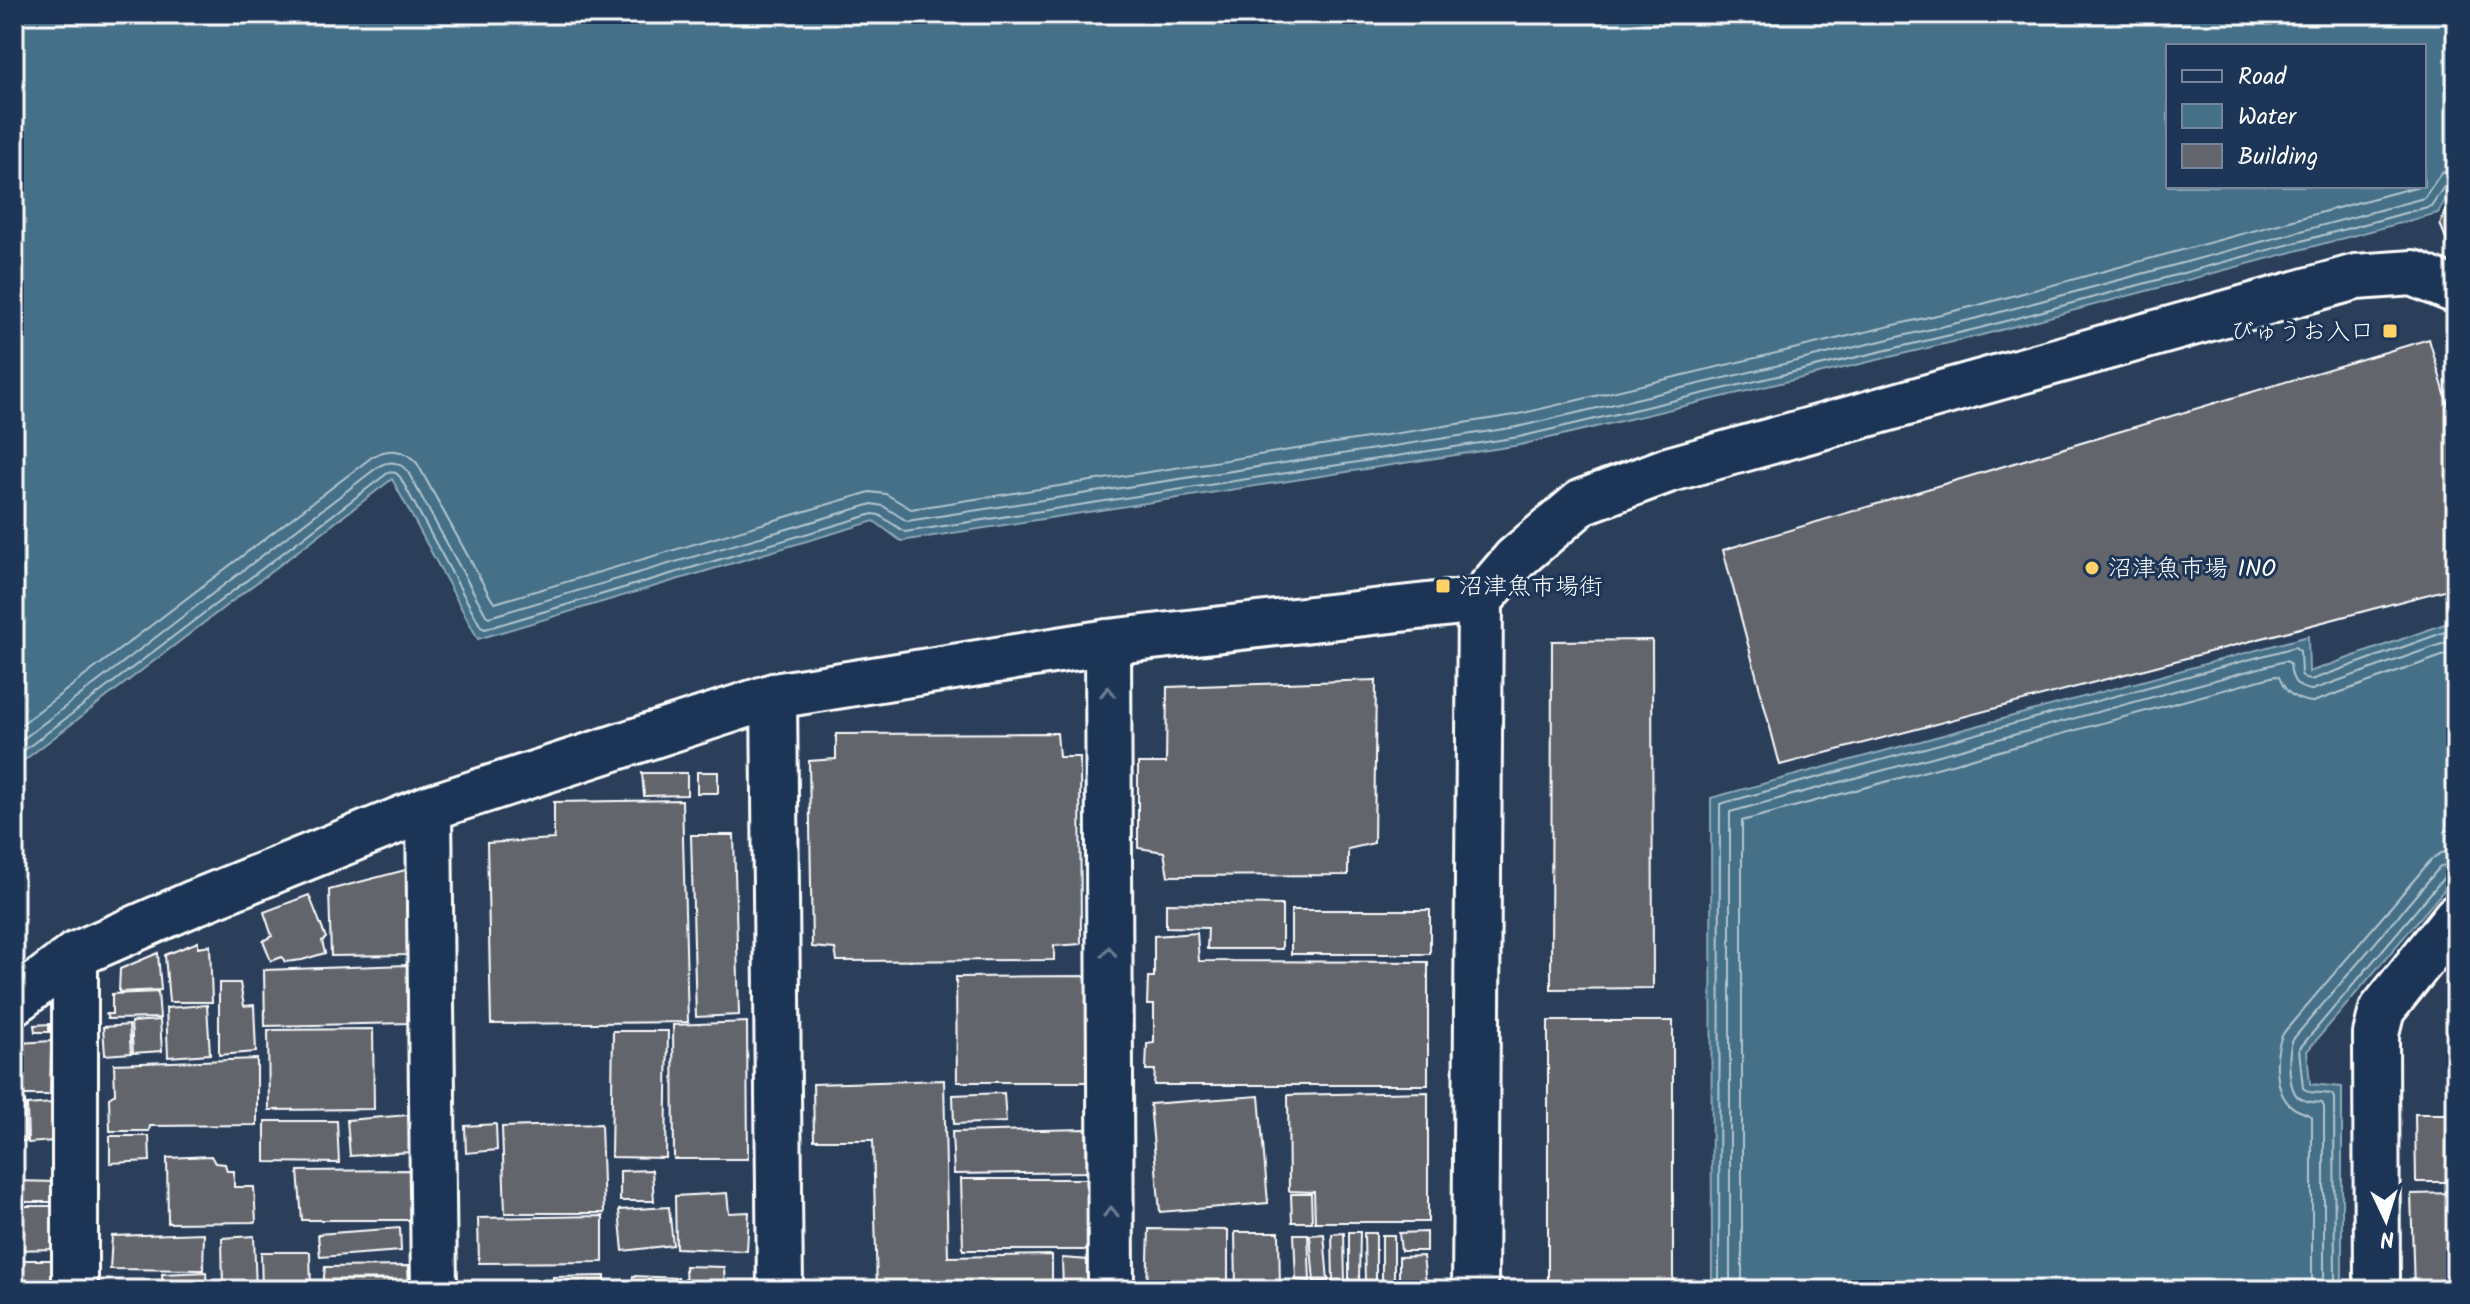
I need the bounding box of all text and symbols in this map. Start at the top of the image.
legend [2166,44,2426,188]
text: Road [2238,58,2287,97]
text: Water [2238,98,2298,137]
text: Building [2238,138,2318,177]
place label: びゅうお入口 [2230,313,2374,352]
marker: びゅうお入口 [2381,322,2399,340]
place label: 沼津魚市場 INO [2108,550,2276,589]
marker: 沼津魚市場 INO [2083,559,2101,577]
place label: 沼津魚市場街 [1459,568,1603,607]
marker: 沼津魚市場街 [1434,577,1452,595]
one-way arrow [1099,685,1117,698]
one-way arrow [1100,945,1118,958]
north arrow [2346,1180,2426,1260]
one-way arrow [1102,1205,1120,1218]
text: N [2379,1220,2395,1255]

